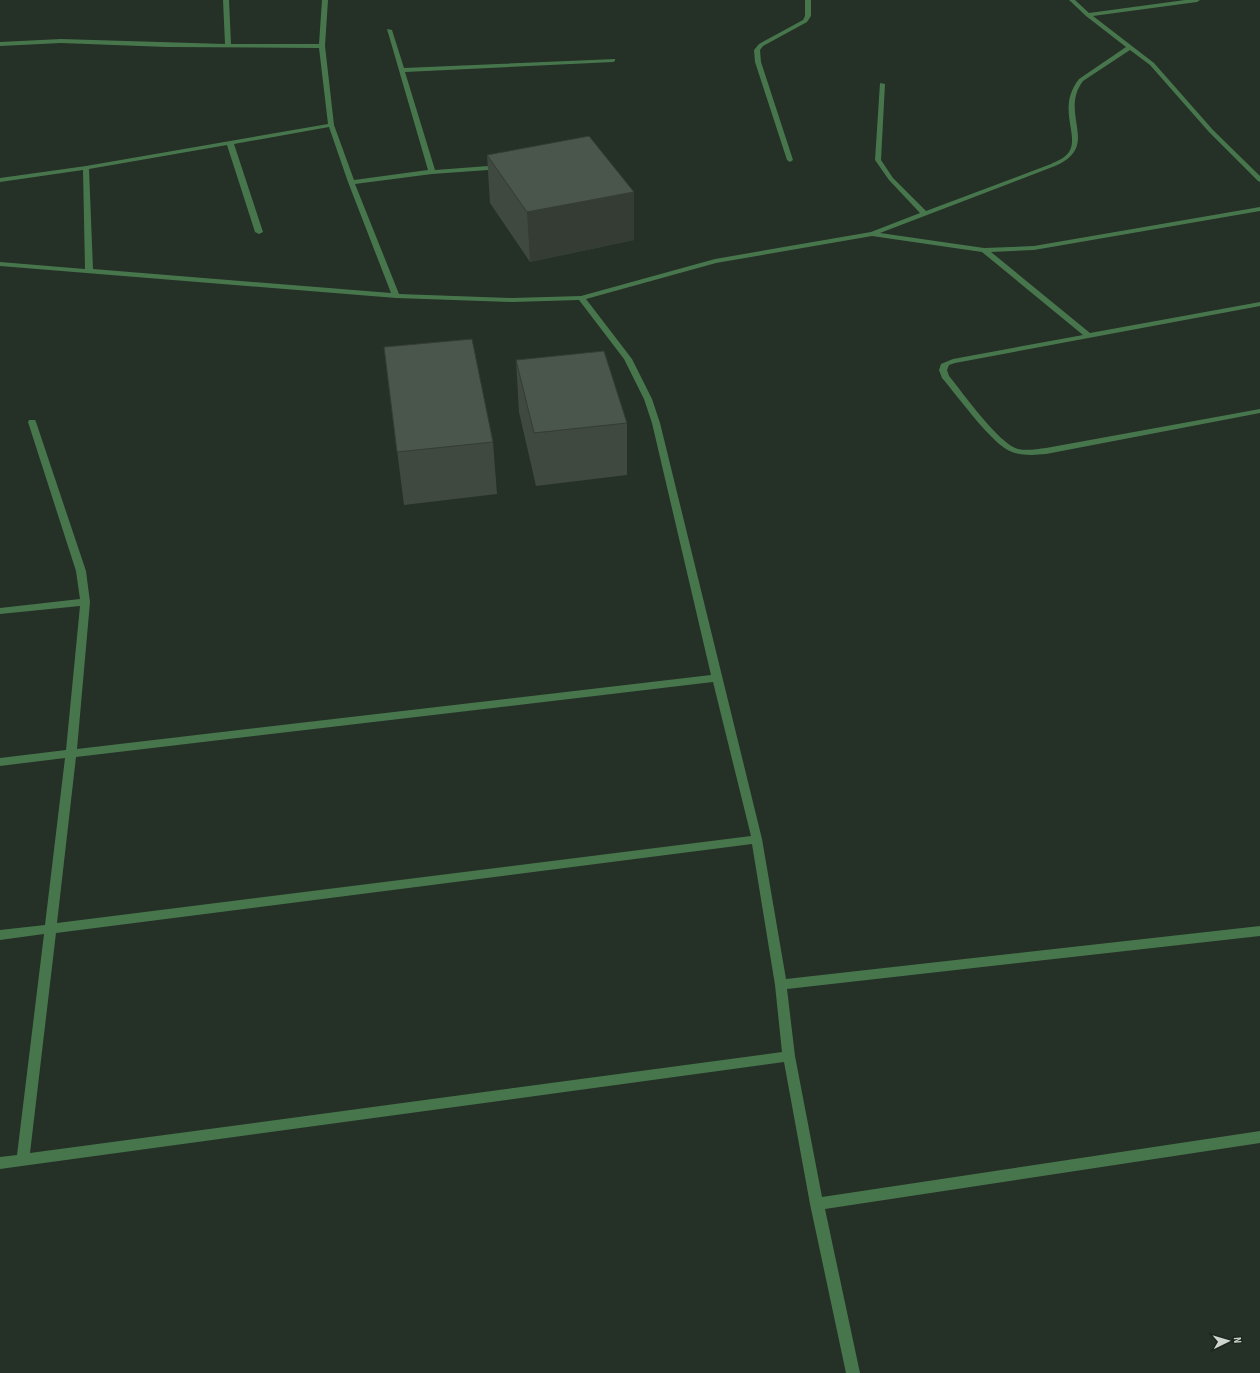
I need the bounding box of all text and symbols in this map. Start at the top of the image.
north arrow [1208,1321,1248,1361]
text: N [1231,1337,1244,1344]

